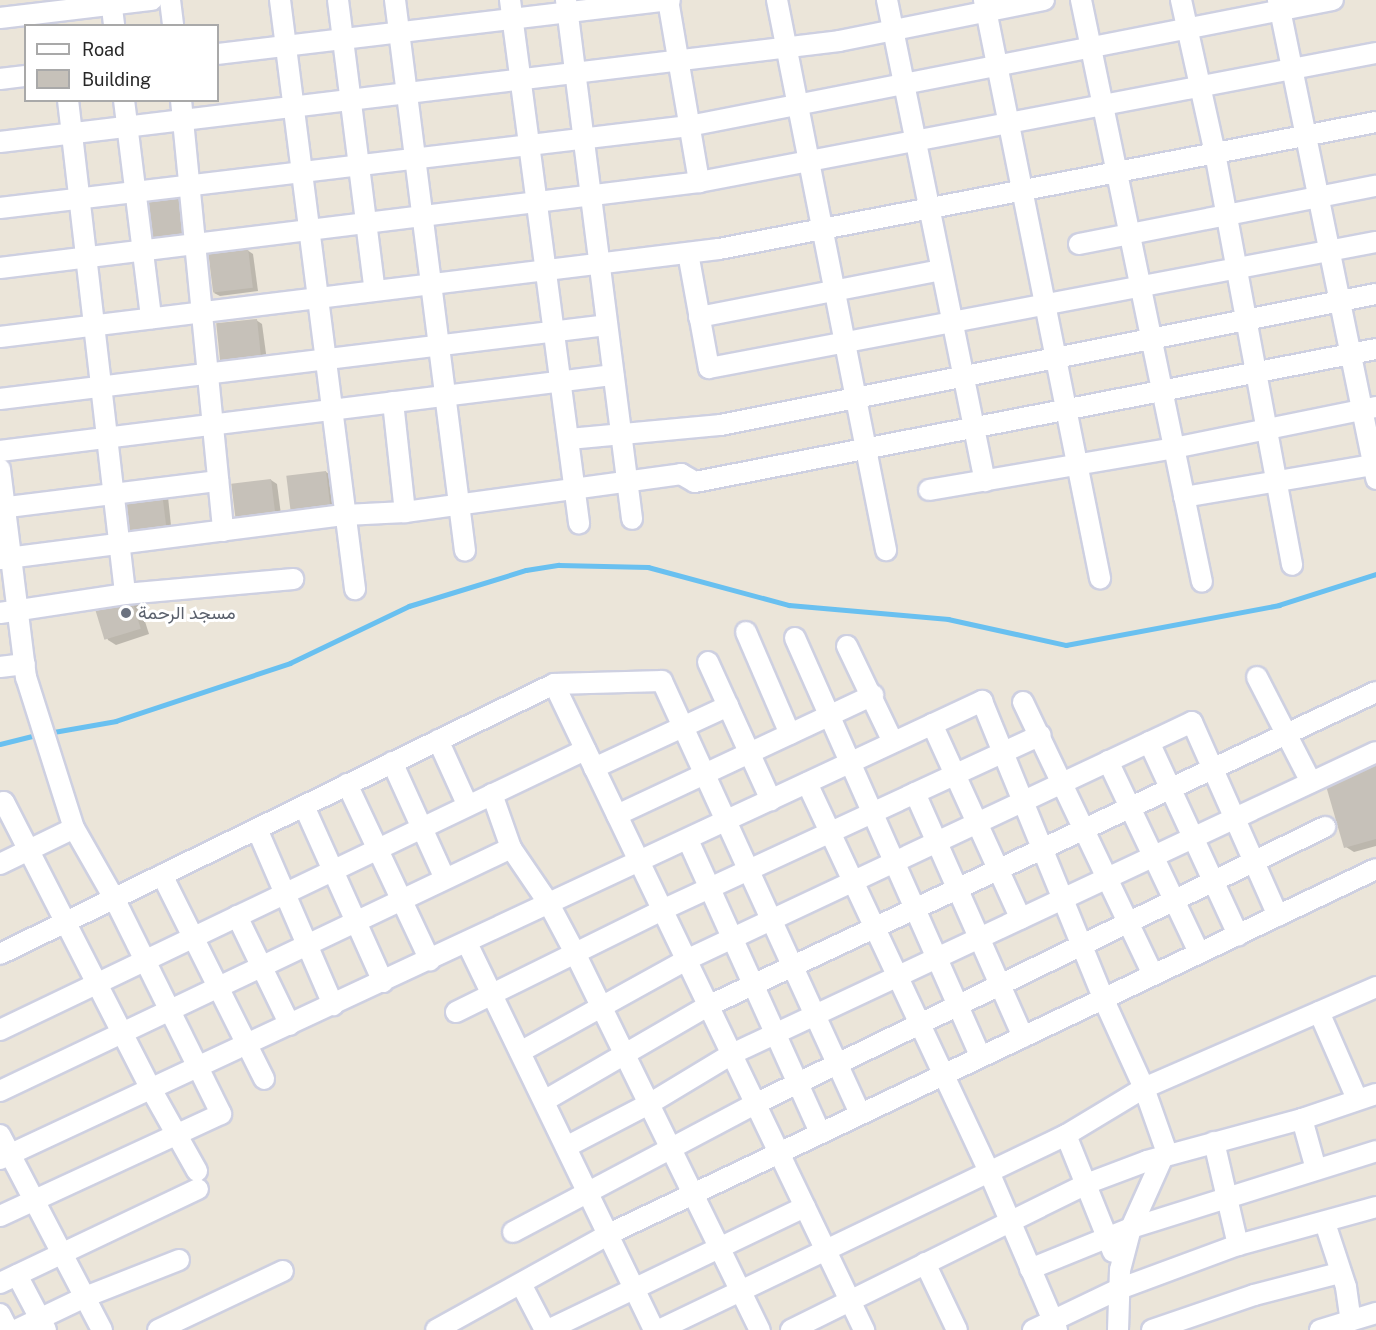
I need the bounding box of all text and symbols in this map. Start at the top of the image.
legend [24,24,219,102]
text: Road [82,39,125,60]
text: Building [82,69,151,90]
place label: مسجد الرحمة [138,602,236,624]
marker: مسجد الرحمة [119,606,133,620]

